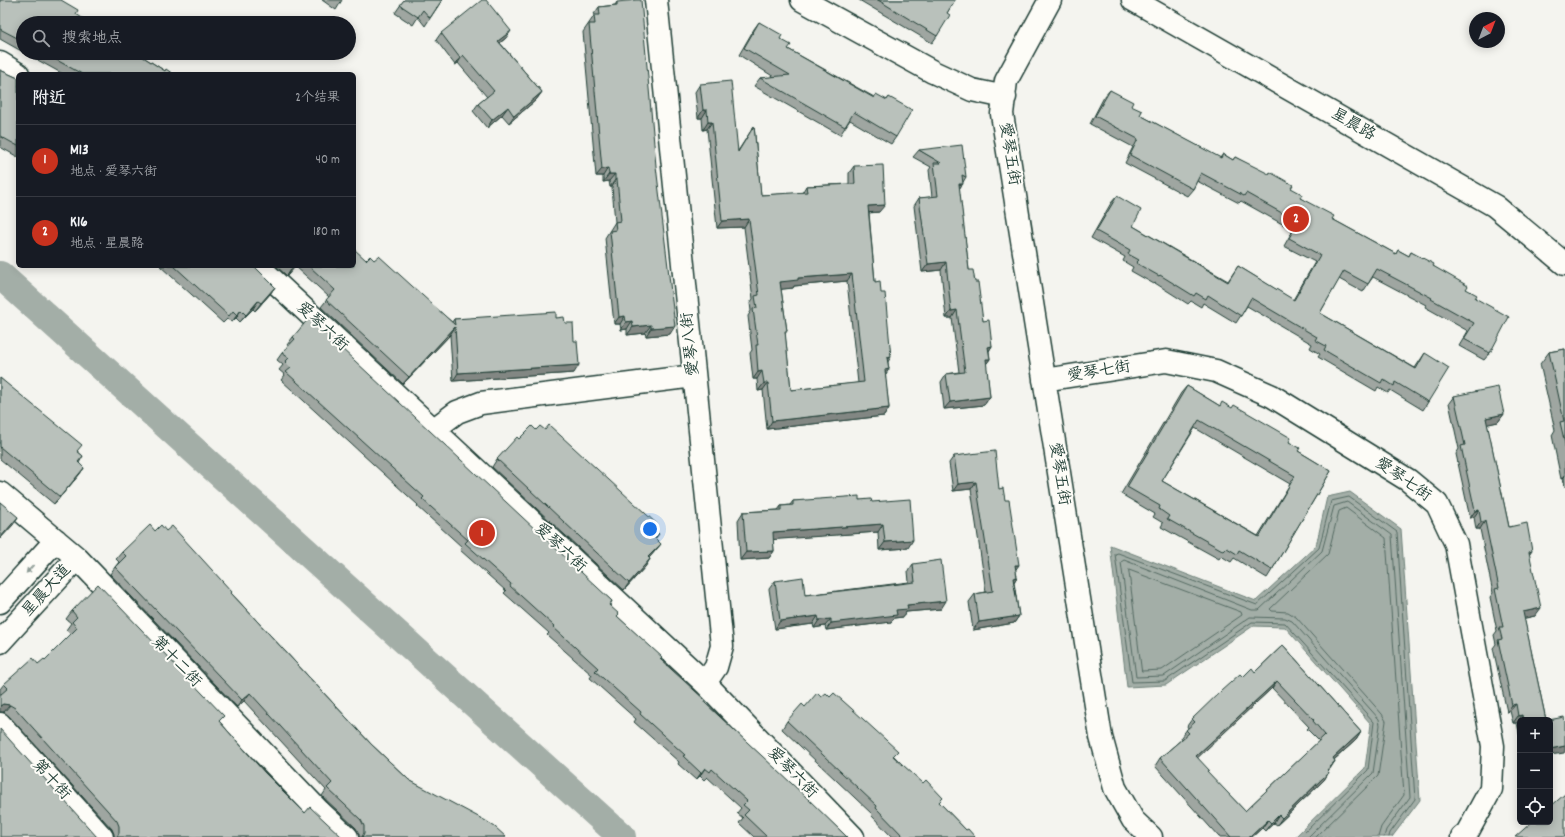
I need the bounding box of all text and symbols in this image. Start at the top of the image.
north arrow [1469,12,1505,48]
search box [16,16,356,60]
icon: search [30,27,52,49]
text: 搜索地点 [62,28,122,50]
text: 附近 [32,88,66,112]
text: 2个结果 [295,89,340,108]
street label: 星晨路 [1326,103,1380,147]
street label: 愛琴五街 [993,121,1025,187]
text: M13 [70,140,89,162]
text: 1 [44,151,46,170]
text: 40 m [316,151,340,170]
text: 地点 · 爱琴六街 [70,163,157,182]
pin: 2 [1283,204,1309,234]
text: K16 [70,212,88,234]
text: 2 [42,223,48,242]
text: 180 m [313,223,340,242]
text: 地点 · 星晨路 [70,235,144,254]
street label: 爱琴六街 [291,297,353,357]
street label: 愛琴八街 [676,311,706,377]
street label: 愛琴七街 [1066,356,1132,388]
street label: 愛琴五街 [1043,441,1075,507]
street label: 愛琴七街 [1370,452,1436,508]
pin: 1 [469,518,495,548]
street label: 爱琴六街 [529,518,591,578]
your location [640,519,660,539]
street label: 星晨大道 [17,560,77,622]
one-way arrow [25,564,34,574]
street label: 第十二街 [145,631,207,693]
map controls [1517,717,1553,825]
button: + [1517,717,1553,753]
street label: 爱琴六街 [761,742,823,804]
button: − [1517,753,1553,789]
street label: 第十街 [26,754,76,806]
button: locate [1517,789,1553,825]

